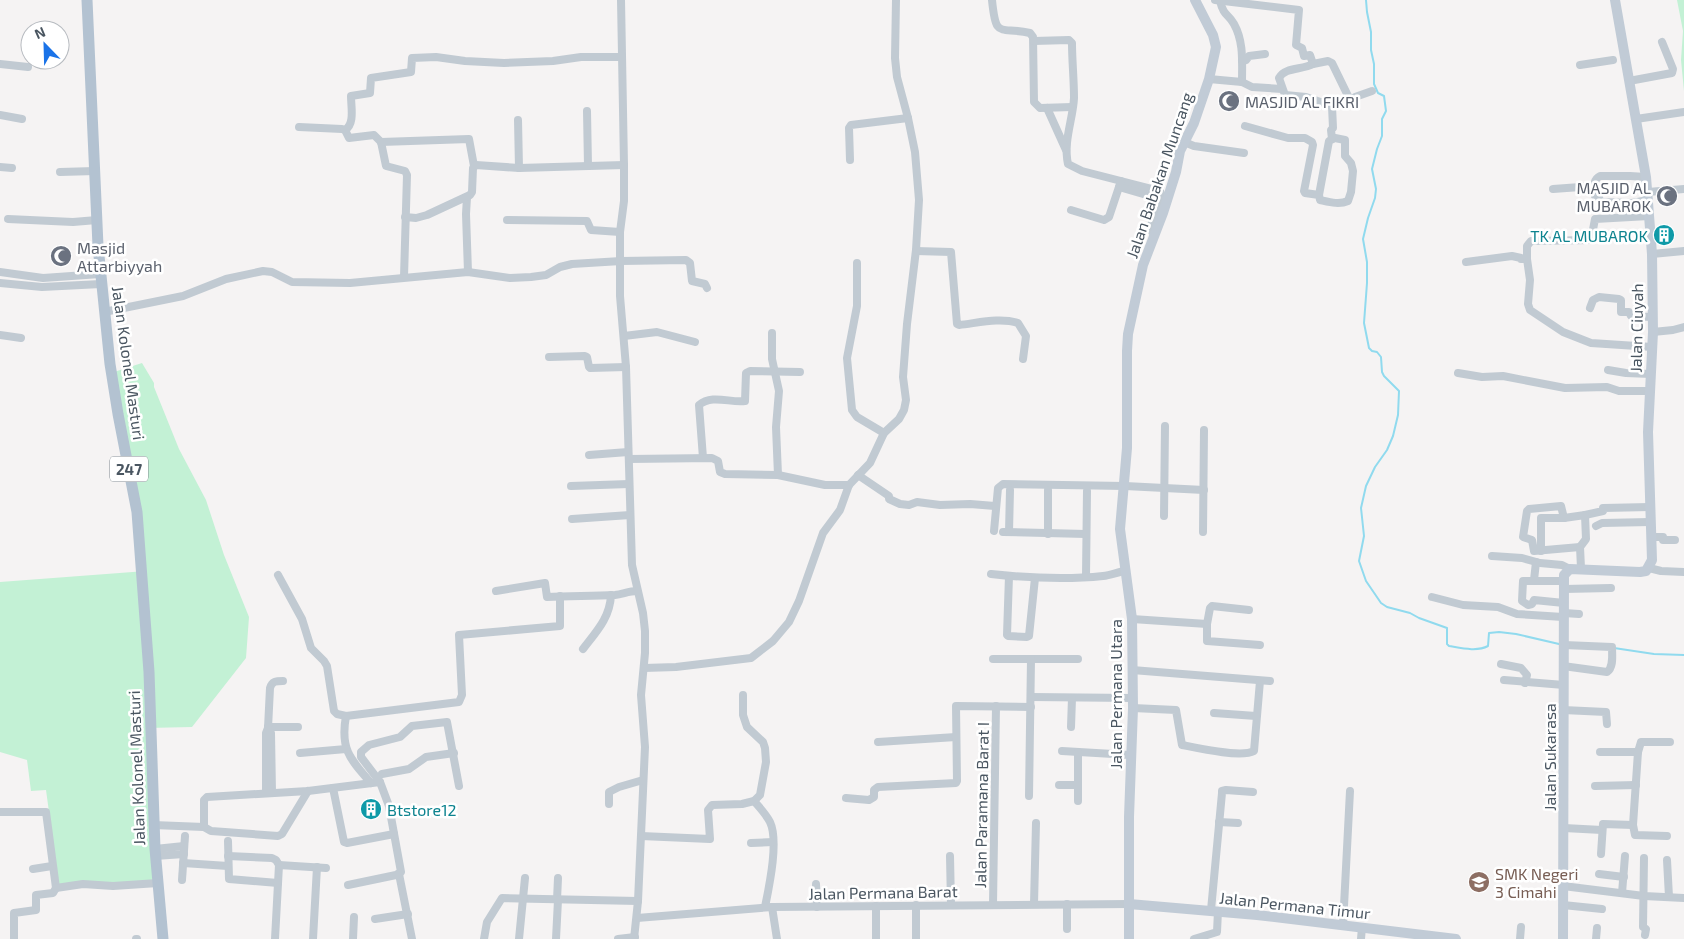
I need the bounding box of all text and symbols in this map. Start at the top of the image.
north arrow [20,20,70,70]
text: N [32,23,48,42]
street label: Jalan Babakan Muncang [1122,89,1196,261]
mosque icon: MASJID AL FIKRI [1217,89,1241,113]
place label: MASJID AL FIKRI [1245,92,1359,111]
place label: MASJID AL MUBAROK [1576,178,1652,215]
mosque icon: MASJID AL MUBAROK [1655,184,1679,208]
building icon: TK AL MUBAROK [1652,223,1676,247]
place label: TK AL MUBAROK [1530,226,1649,245]
place label: Masjid Attarbiyyah [77,238,162,275]
mosque icon: Masjid Attarbiyyah [49,244,73,268]
street label: Jalan Ciuyah [1626,283,1646,373]
street label: Jalan Kolonel Masturi [109,285,149,441]
road number: 247 [110,456,148,482]
street label: Jalan Permana Utara [1106,619,1125,769]
street label: Jalan Kolonel Masturi [124,690,148,846]
street label: Jalan Sukarasa [1540,703,1559,811]
street label: Jalan Paramana Barat I [970,722,992,888]
building icon: Btstore12 [359,797,383,821]
place label: Btstore12 [387,800,457,819]
place label: SMK Negeri 3 Cimahi [1495,864,1579,901]
school or university icon: SMK Negeri 3 Cimahi [1467,870,1491,894]
street label: Jalan Permana Barat [808,881,958,903]
street label: Jalan Permana Timur [1218,888,1372,922]

